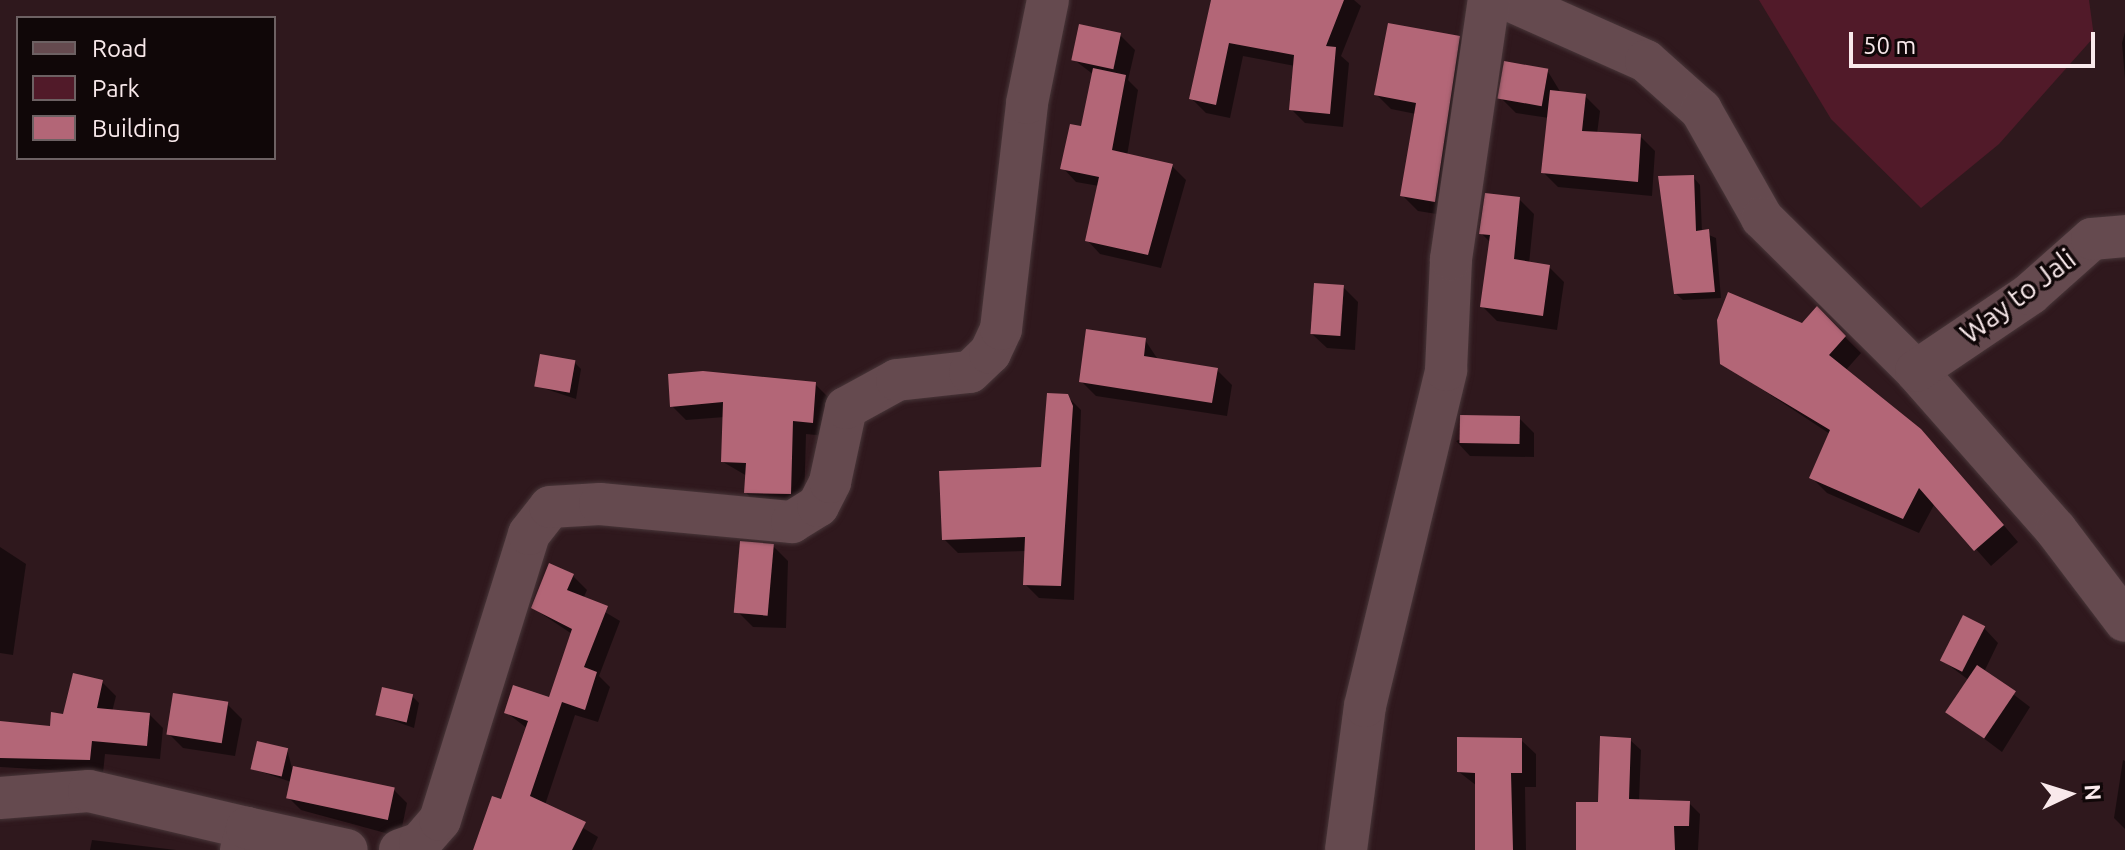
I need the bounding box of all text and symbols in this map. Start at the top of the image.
legend [16,16,276,160]
scale bar [1853,16,2099,66]
text: 50 m [1863,32,1916,59]
text: Road [92,35,147,62]
text: Park [92,75,140,102]
text: Building [92,115,180,142]
street label: Way to Jali [1954,242,2082,350]
north arrow [2029,754,2109,834]
text: N [2080,783,2106,801]

